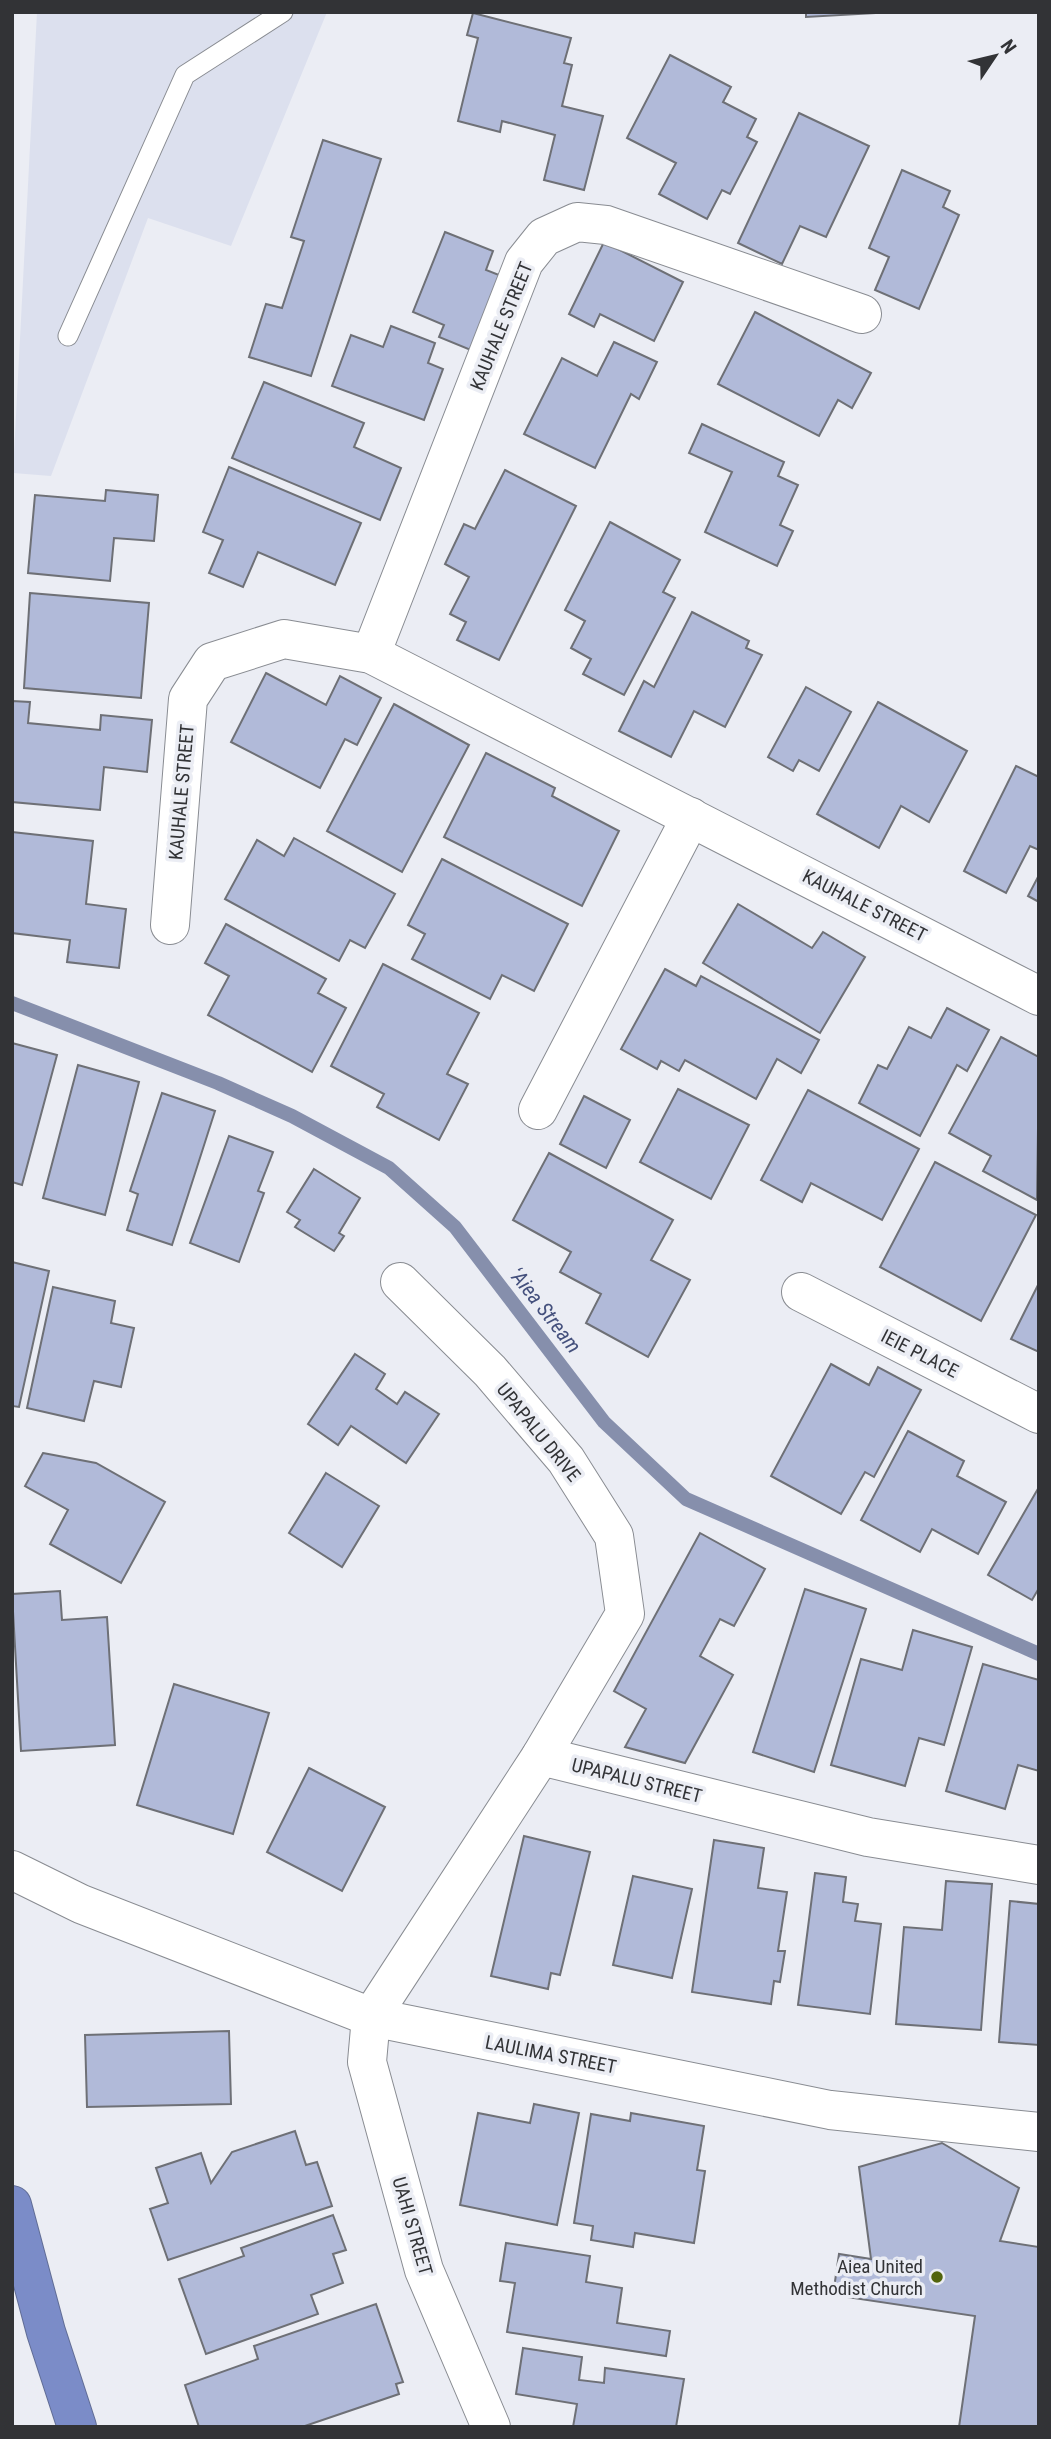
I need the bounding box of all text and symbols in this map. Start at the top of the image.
north arrow [960,21,1030,91]
text: N [996,35,1021,58]
street label: KAUHALE STREET [465,259,538,394]
street label: KAUHALE STREET [164,723,199,861]
street label: KAUHALE STREET [799,864,931,947]
water label: ʻAiea Stream [504,1262,586,1358]
street label: IEIE PLACE [877,1324,962,1383]
street label: UPAPALU DRIVE [492,1378,585,1486]
street label: UPAPALU STREET [569,1753,705,1808]
street label: LAULIMA STREET [483,2031,619,2078]
street label: UAHI STREET [388,2174,438,2278]
place label: Aiea United Methodist Church [790,2255,923,2300]
marker: Aiea United Methodist Church [929,2269,945,2285]

